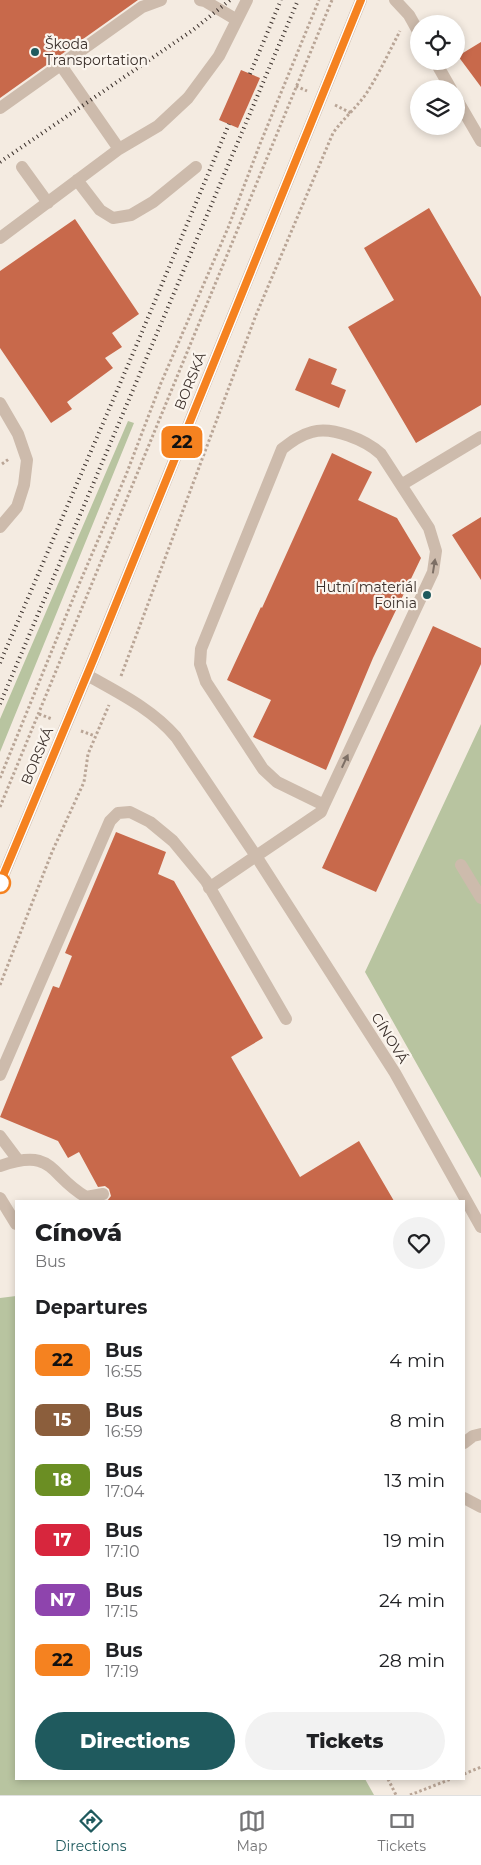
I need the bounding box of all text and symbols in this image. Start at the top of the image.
map controls [410,15,465,135]
button: locate [410,15,465,70]
place label: Škoda Transportation [45,35,148,69]
marker: Škoda Transportation [29,46,41,58]
button: layers [410,80,465,135]
street label: BORSKÁ [170,349,210,412]
line badge: 22 [160,426,204,458]
text: 22 [171,431,193,453]
one-way arrow [430,557,438,573]
place label: Hutní materiál Foinia [315,578,417,612]
marker: Hutní materiál Foinia [421,589,433,601]
street label: BORSKÁ [17,724,58,787]
one-way arrow [341,754,349,768]
unlabelled marker [0,872,11,894]
street label: CÍNOVÁ [367,1009,413,1067]
button: heart [393,1217,445,1269]
text: Cínová [35,1218,122,1247]
text: Bus [35,1252,66,1271]
text: Departures [35,1296,147,1319]
text: Bus [105,1339,143,1362]
text: 22 [52,1349,73,1371]
text: 4 min [389,1349,445,1372]
text: 16:55 [105,1362,142,1381]
text: Bus [105,1399,143,1422]
text: 15 [54,1409,71,1431]
text: 8 min [390,1409,445,1432]
text: 16:59 [105,1422,143,1441]
text: Bus [105,1459,143,1482]
text: 18 [53,1469,72,1491]
text: 13 min [384,1469,445,1492]
text: 17:04 [105,1482,144,1501]
text: Bus [105,1519,143,1542]
text: 17 [53,1529,72,1551]
text: 19 min [383,1529,445,1552]
text: 17:10 [105,1542,140,1561]
text: Bus [105,1579,143,1602]
text: N7 [50,1589,75,1611]
text: 24 min [379,1589,445,1612]
text: 17:15 [105,1602,138,1621]
text: Bus [105,1639,143,1662]
text: 22 [52,1649,73,1671]
text: 28 min [379,1649,445,1672]
text: 17:19 [105,1662,139,1681]
button: Directions [35,1712,235,1770]
button: Tickets [245,1712,445,1770]
tab: Directions [55,1807,127,1855]
tab: Map [236,1807,268,1855]
tab: Tickets [377,1807,426,1855]

